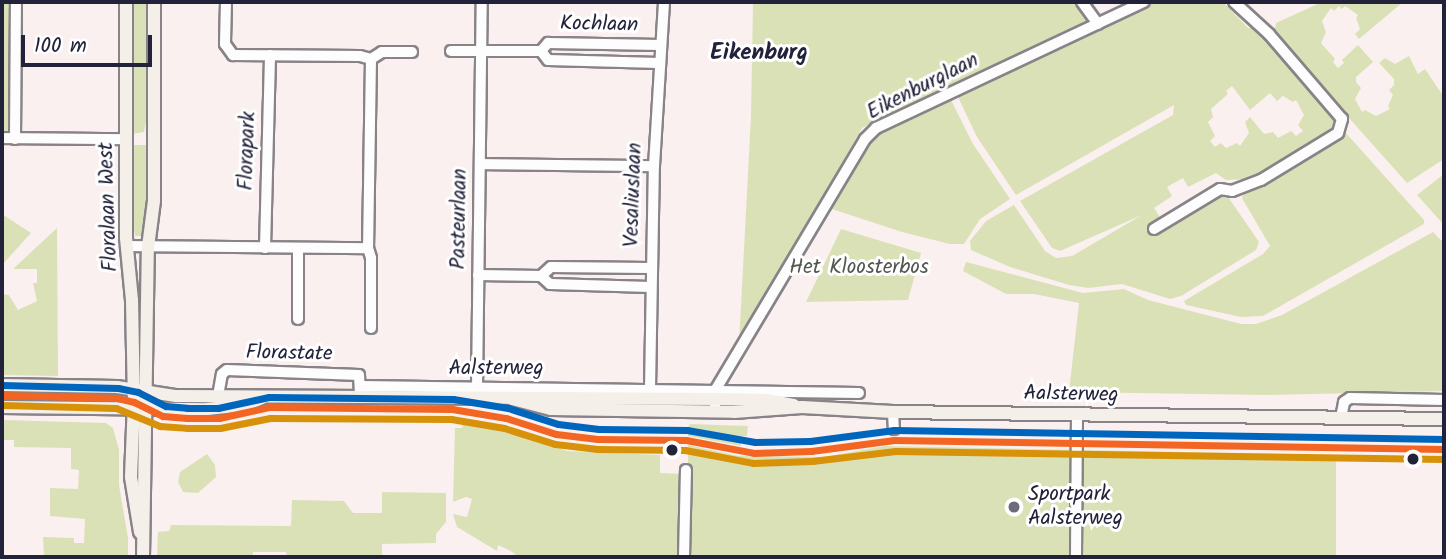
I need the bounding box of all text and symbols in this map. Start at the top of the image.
street label: Kochlaan [560,12,638,38]
scale bar [24,21,156,65]
text: 100 m [34,30,87,63]
district label: Eikenburg [710,39,808,67]
street label: Eikenburglaan [863,48,983,126]
street label: Florapark [234,111,262,191]
street label: Floralaan West [94,142,124,272]
street label: Vesaliuslaan [620,142,648,248]
street label: Pasteurlaan [447,168,473,270]
park label: Het Kloosterbos [789,255,929,281]
street label: Florastate [245,341,333,367]
street label: Aalsterweg [449,356,543,382]
street label: Aalsterweg [1023,382,1119,408]
unlabelled marker [665,443,679,457]
unlabelled marker [1406,452,1420,466]
place label: Sportpark Aalsterweg [1028,482,1123,532]
marker: Sportpark Aalsterweg [1006,499,1022,515]

